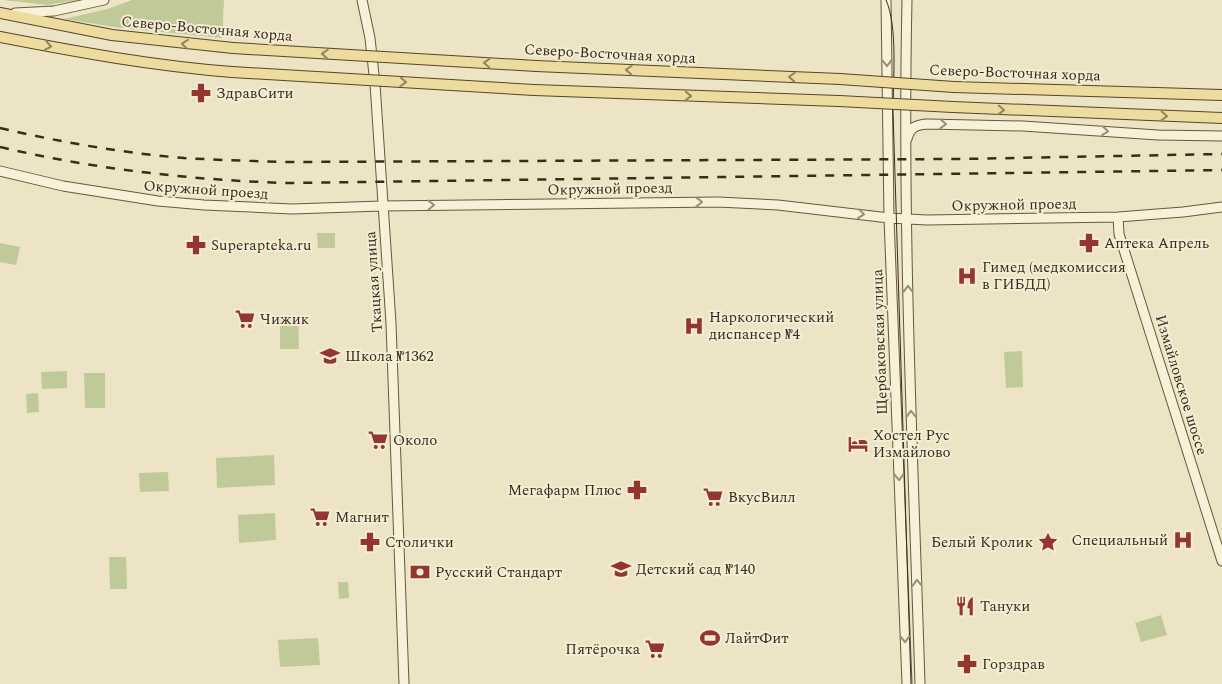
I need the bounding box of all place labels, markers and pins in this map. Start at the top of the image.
pharmacy icon: ЗдравСити [190,82,212,104]
place label: ЗдравСити [216,82,294,105]
pharmacy icon: Аптека Апрель [1078,232,1100,254]
place label: Аптека Апрель [1104,232,1210,255]
pharmacy icon: Superapteka.ru [185,234,207,256]
place label: Superapteka.ru [211,234,311,257]
place label: Гимед (медкомиссия в ГИБДД) [982,256,1126,296]
hospital icon: Гимед (медкомиссия в ГИБДД) [956,265,978,287]
place label: Наркологический диспансер №4 [709,306,834,346]
supermarket icon: Чижик [234,308,256,330]
place label: Чижик [260,308,309,331]
hospital icon: Наркологический диспансер №4 [683,315,705,337]
school or university icon: Школа №1362 [319,345,341,367]
place label: Школа №1362 [345,345,434,368]
place label: Хостел Рус Измайлово [873,424,951,464]
supermarket icon: Около [367,429,389,451]
place label: Около [393,429,437,452]
hotel icon: Хостел Рус Измайлово [847,433,869,455]
place label: Мегафарм Плюс [508,479,622,502]
pharmacy icon: Мегафарм Плюс [626,479,648,501]
supermarket icon: ВкусВилл [702,486,724,508]
place label: ВкусВилл [728,486,796,509]
supermarket icon: Магнит [309,506,331,528]
place label: Магнит [335,506,389,529]
place label: Специальный [1071,529,1168,552]
hospital icon: Специальный [1172,529,1194,551]
pharmacy icon: Столички [359,531,381,553]
place label: Столички [385,531,454,554]
place label: Белый Кролик [931,531,1033,554]
place icon: Белый Кролик [1037,531,1059,553]
school or university icon: Детский сад №140 [610,558,632,580]
place label: Детский сад №140 [636,558,755,581]
bank icon: Русский Стандарт [409,561,431,583]
place label: Русский Стандарт [435,561,562,584]
restaurant icon: Тануки [954,595,976,617]
place label: Тануки [980,595,1030,618]
sports icon: ЛайтФит [699,627,721,649]
place label: ЛайтФит [725,627,789,650]
place label: Пятёрочка [565,638,641,661]
supermarket icon: Пятёрочка [644,638,666,660]
pharmacy icon: Горздрав [956,653,978,675]
place label: Горздрав [982,653,1045,676]

